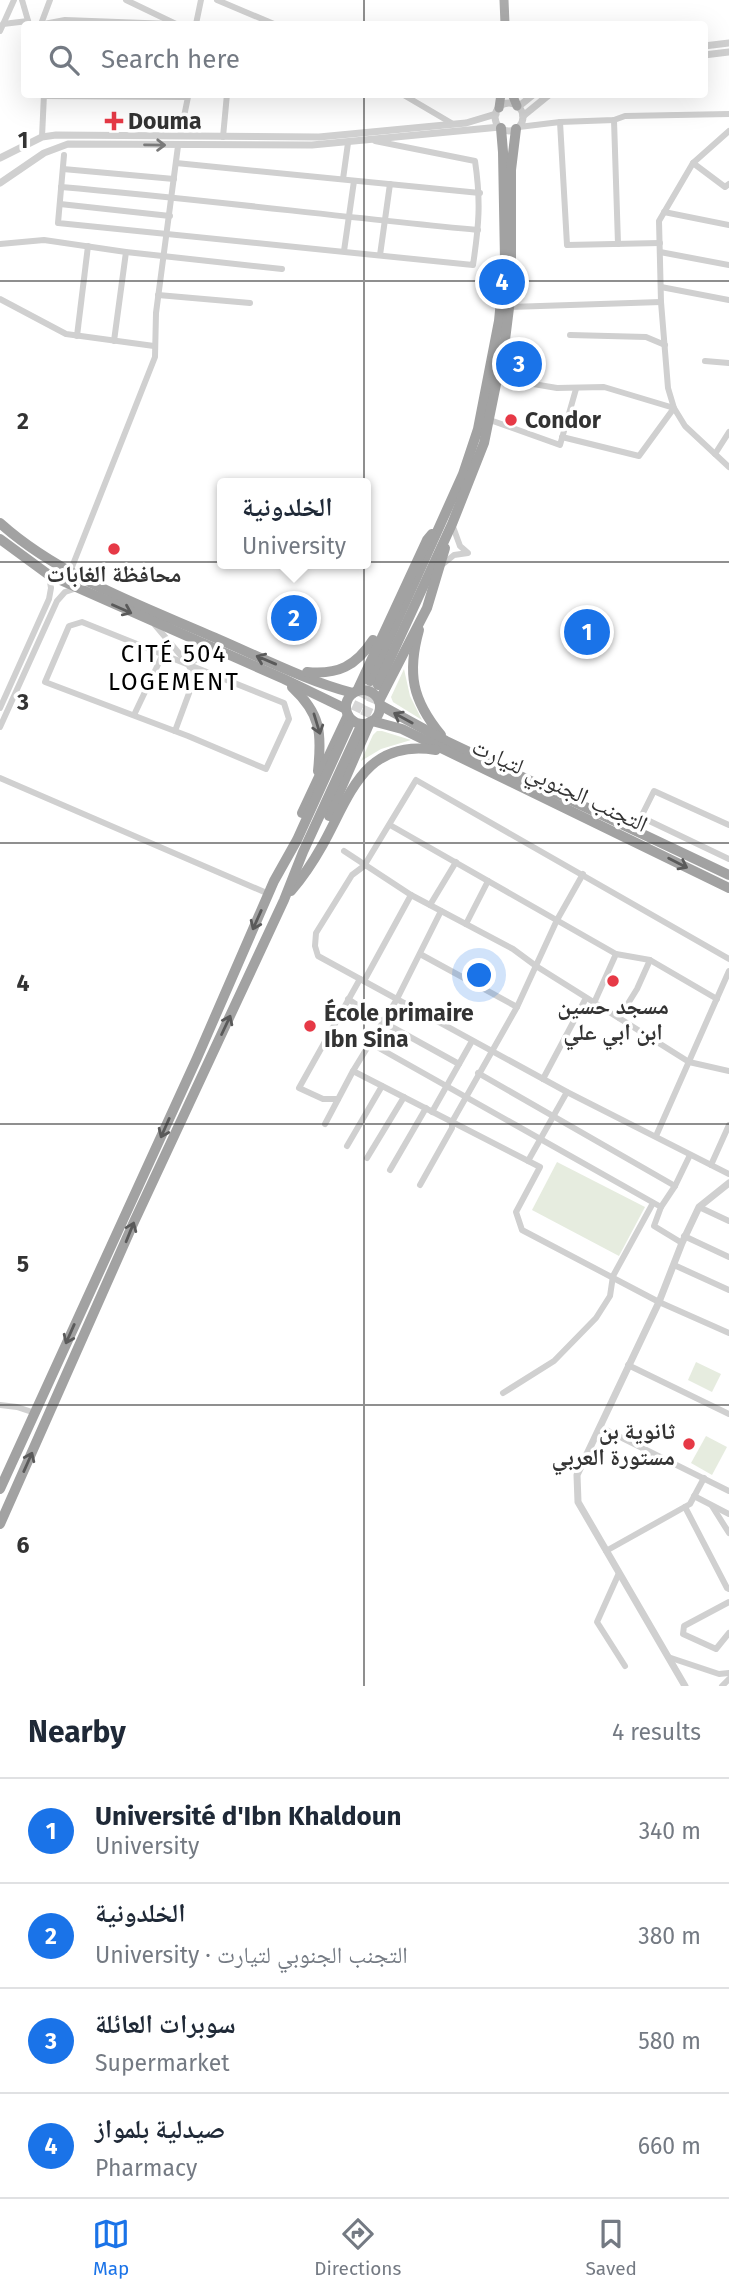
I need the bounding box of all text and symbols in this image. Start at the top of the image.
search box [21,21,708,98]
icon: search [45,41,83,79]
text: Search here [101,44,240,75]
place label: Douma [128,107,202,135]
marker: Douma [106,113,122,129]
text: 1 [18,126,28,154]
one-way arrow [143,139,166,152]
pin: 4 [479,256,525,308]
pin: 3 [496,338,542,390]
place label: Condor [525,406,602,434]
text: 2 [17,407,29,435]
marker: Condor [503,412,519,428]
popup [217,478,371,569]
text: الخلدونية [242,492,333,523]
text: University [242,532,346,560]
marker: محافظة الغابات [106,541,122,557]
place label: محافظة الغابات [47,560,181,588]
pin: 2 [271,592,317,644]
one-way arrow [111,603,133,616]
pin: 1 [564,606,610,658]
district label: CITÉ 504 LOGEMENT [108,639,240,696]
one-way arrow [256,653,278,666]
text: 3 [16,688,29,716]
one-way arrow [393,711,413,725]
one-way arrow [312,712,324,734]
street label: التجنب الجنوبي لتيارت [466,732,652,842]
one-way arrow [667,857,688,871]
one-way arrow [250,908,263,930]
your location [462,958,496,992]
text: 4 [17,969,30,997]
marker: مسجد حسين ابن ابي علي [605,973,621,989]
place label: مسجد حسين ابن ابي علي [557,992,669,1051]
place label: École primaire Ibn Sina [324,998,474,1053]
one-way arrow [219,1015,233,1036]
marker: École primaire Ibn Sina [302,1018,318,1034]
one-way arrow [158,1117,171,1138]
one-way arrow [125,1221,138,1243]
text: 5 [17,1250,29,1278]
one-way arrow [63,1323,76,1345]
place label: ثانوية بن مستورة العربي [552,1417,676,1476]
marker: ثانوية بن مستورة العربي [681,1436,697,1452]
one-way arrow [22,1452,35,1473]
text: 6 [17,1531,30,1559]
text: Nearby [28,1714,126,1750]
text: 4 results [612,1718,701,1746]
text: Université d'Ibn Khaldoun [95,1801,402,1832]
text: 1 [46,1817,56,1845]
text: 340 m [639,1817,701,1845]
text: University [95,1832,199,1860]
text: الخلدونية [95,1898,186,1929]
text: 2 [45,1922,57,1950]
text: 380 m [638,1922,701,1950]
text: University · التجنب الجنوبي لتيارت [95,1941,408,1969]
text: سوبرات العائلة [95,2009,236,2040]
text: 3 [45,2027,57,2055]
text: 580 m [638,2027,701,2055]
text: Supermarket [95,2049,230,2077]
text: صيدلية بلمواز [95,2114,225,2145]
text: 4 [45,2132,58,2160]
text: 660 m [638,2132,701,2160]
text: Pharmacy [95,2154,197,2182]
tab: Map [92,2215,130,2280]
tab: Directions [314,2215,401,2280]
tab: Saved [586,2215,637,2280]

